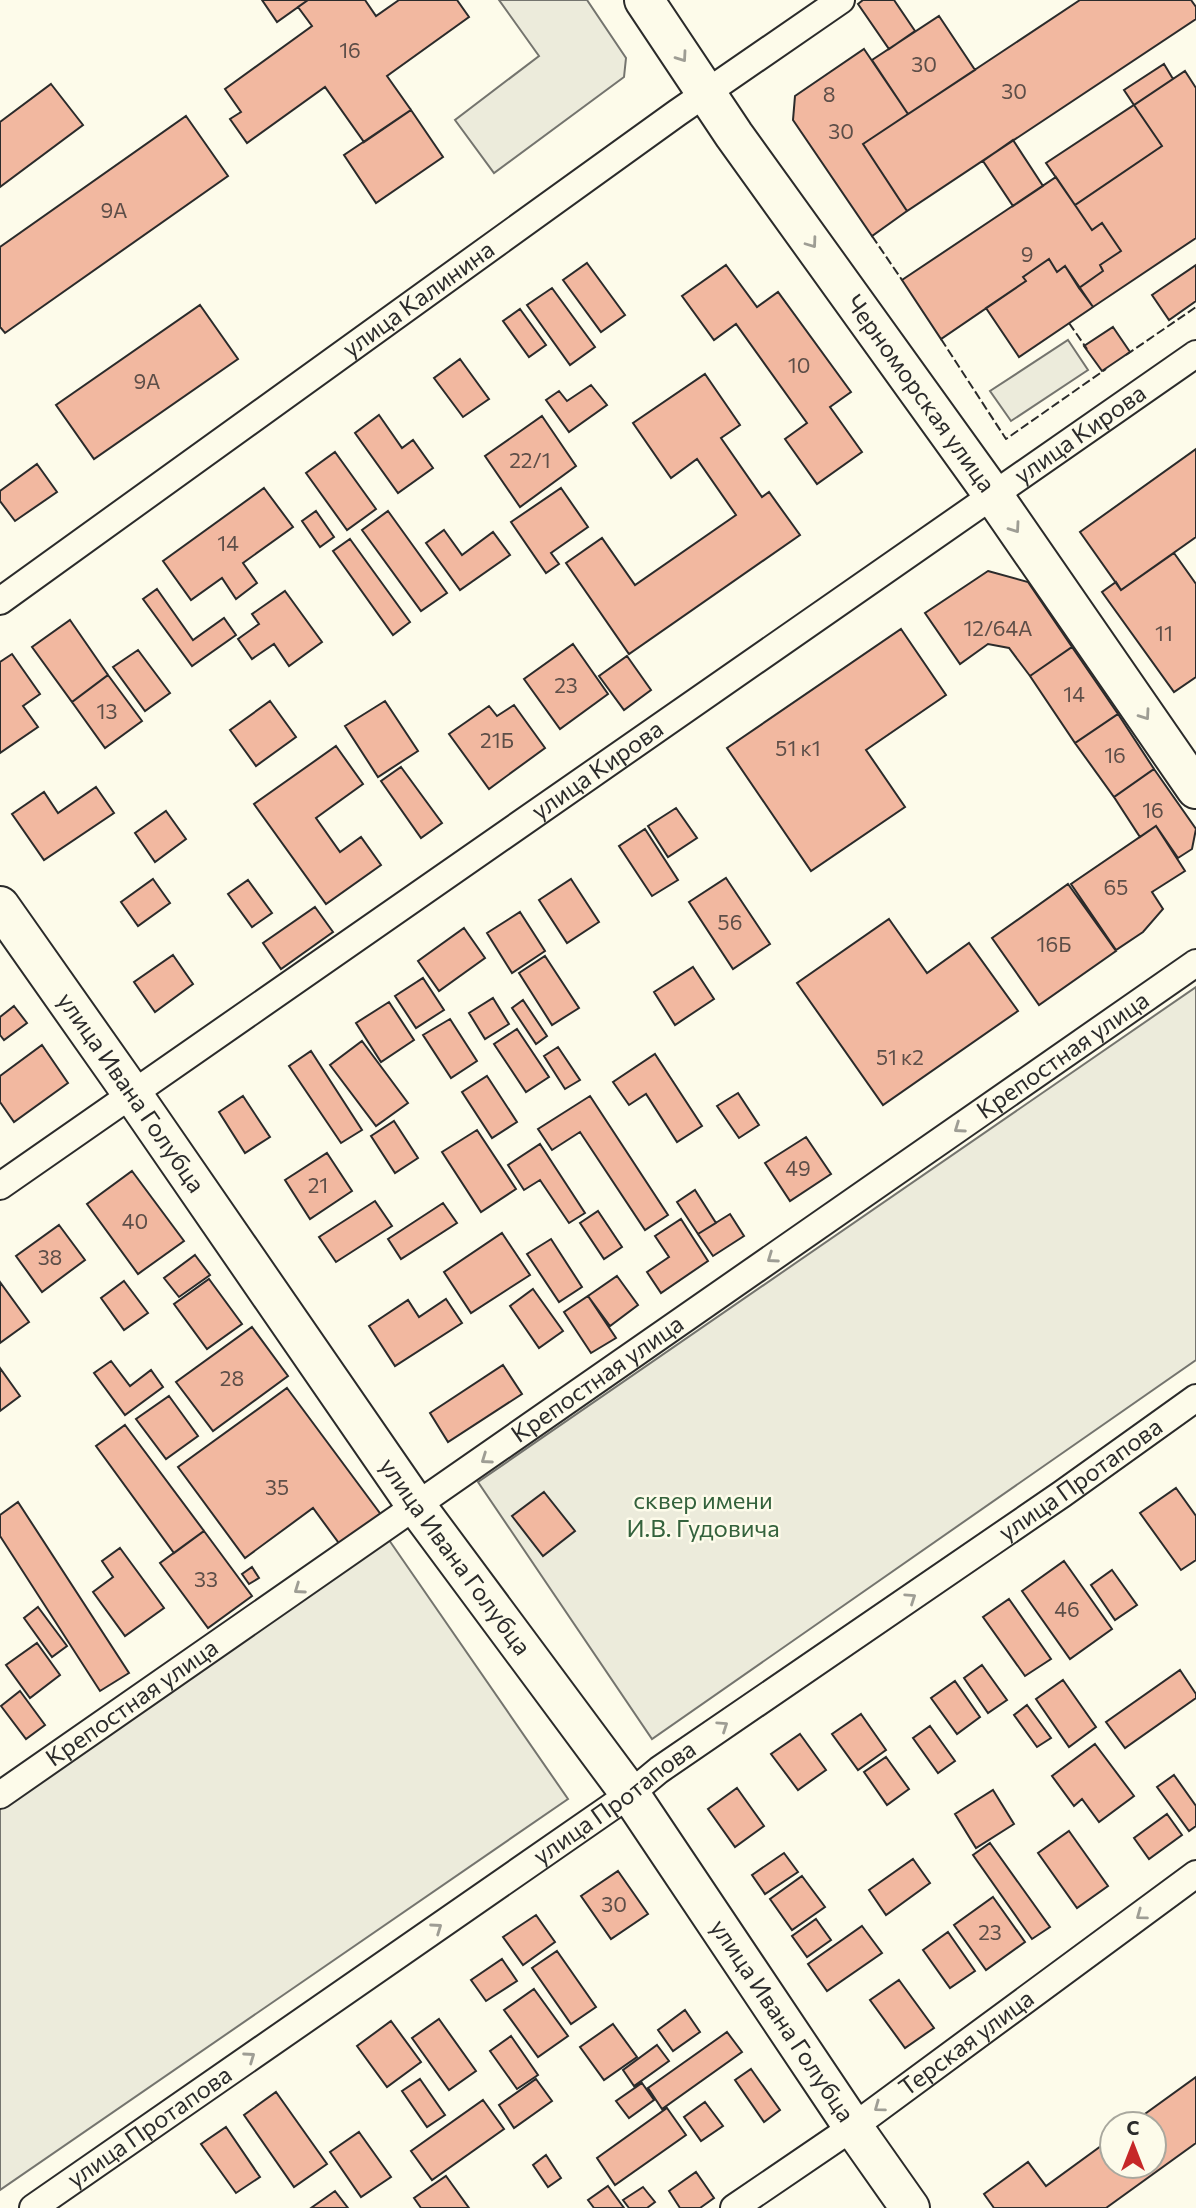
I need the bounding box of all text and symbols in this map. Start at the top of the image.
house number: 16 [339,37,361,62]
one-way arrow [674,49,686,62]
house number: 30 [911,51,937,76]
house number: 30 [1001,78,1027,103]
house number: 8 [823,81,835,106]
house number: 30 [828,118,854,143]
house number: 9А [101,197,127,222]
street label: улица Калинина [336,234,499,362]
one-way arrow [804,235,816,248]
house number: 9 [1021,241,1033,266]
street label: Черноморская улица [841,288,1002,497]
house number: 10 [788,352,810,377]
house number: 9А [134,368,160,393]
street label: улица Кирова [1008,377,1151,489]
house number: 22/1 [509,447,551,472]
one-way arrow [1007,520,1019,533]
house number: 14 [217,530,239,555]
house number: 12/64А [963,615,1033,640]
house number: 11 [1155,620,1173,645]
house number: 23 [554,672,578,697]
house number: 14 [1063,681,1085,706]
house number: 13 [97,698,117,723]
one-way arrow [1137,707,1149,720]
street label: улица Кирова [525,713,668,825]
house number: 21Б [480,727,514,752]
house number: 51 к1 [775,735,821,760]
house number: 16 [1104,742,1126,767]
house number: 16 [1142,797,1164,822]
house number: 65 [1104,874,1128,899]
house number: 56 [718,909,742,934]
house number: 16Б [1037,931,1071,956]
street label: Крепостная улица [971,984,1154,1124]
street label: улица Ивана Голубца [52,986,212,1198]
house number: 51 к2 [876,1044,924,1069]
one-way arrow [954,1120,967,1132]
house number: 49 [785,1155,811,1180]
house number: 21 [308,1172,328,1197]
house number: 40 [122,1208,148,1233]
house number: 38 [38,1244,62,1269]
one-way arrow [767,1250,780,1262]
street label: Крепостная улица [505,1308,688,1448]
house number: 28 [220,1365,244,1390]
street label: улица Протапова [992,1411,1167,1546]
one-way arrow [481,1451,494,1463]
street label: улица Ивана Голубца [374,1452,538,1660]
house number: 35 [265,1474,289,1499]
park label: сквер имени И.В. Гудовича [626,1485,780,1542]
house number: 33 [194,1566,218,1591]
one-way arrow [294,1581,307,1593]
one-way arrow [903,1594,916,1606]
house number: 46 [1054,1596,1080,1621]
street label: Крепостная улица [40,1632,223,1772]
one-way arrow [715,1722,728,1734]
street label: улица Протапова [527,1733,701,1870]
house number: 30 [601,1891,627,1916]
one-way arrow [1136,1906,1149,1919]
street label: улица Ивана Голубца [705,1913,861,2127]
house number: 23 [978,1919,1002,1944]
one-way arrow [429,1924,442,1936]
street label: Терская улица [892,1983,1039,2101]
one-way arrow [242,2053,255,2065]
street label: улица Протапова [61,2059,237,2193]
one-way arrow [874,2099,887,2112]
north arrow [1098,2110,1168,2180]
text: С [1127,2116,1140,2139]

